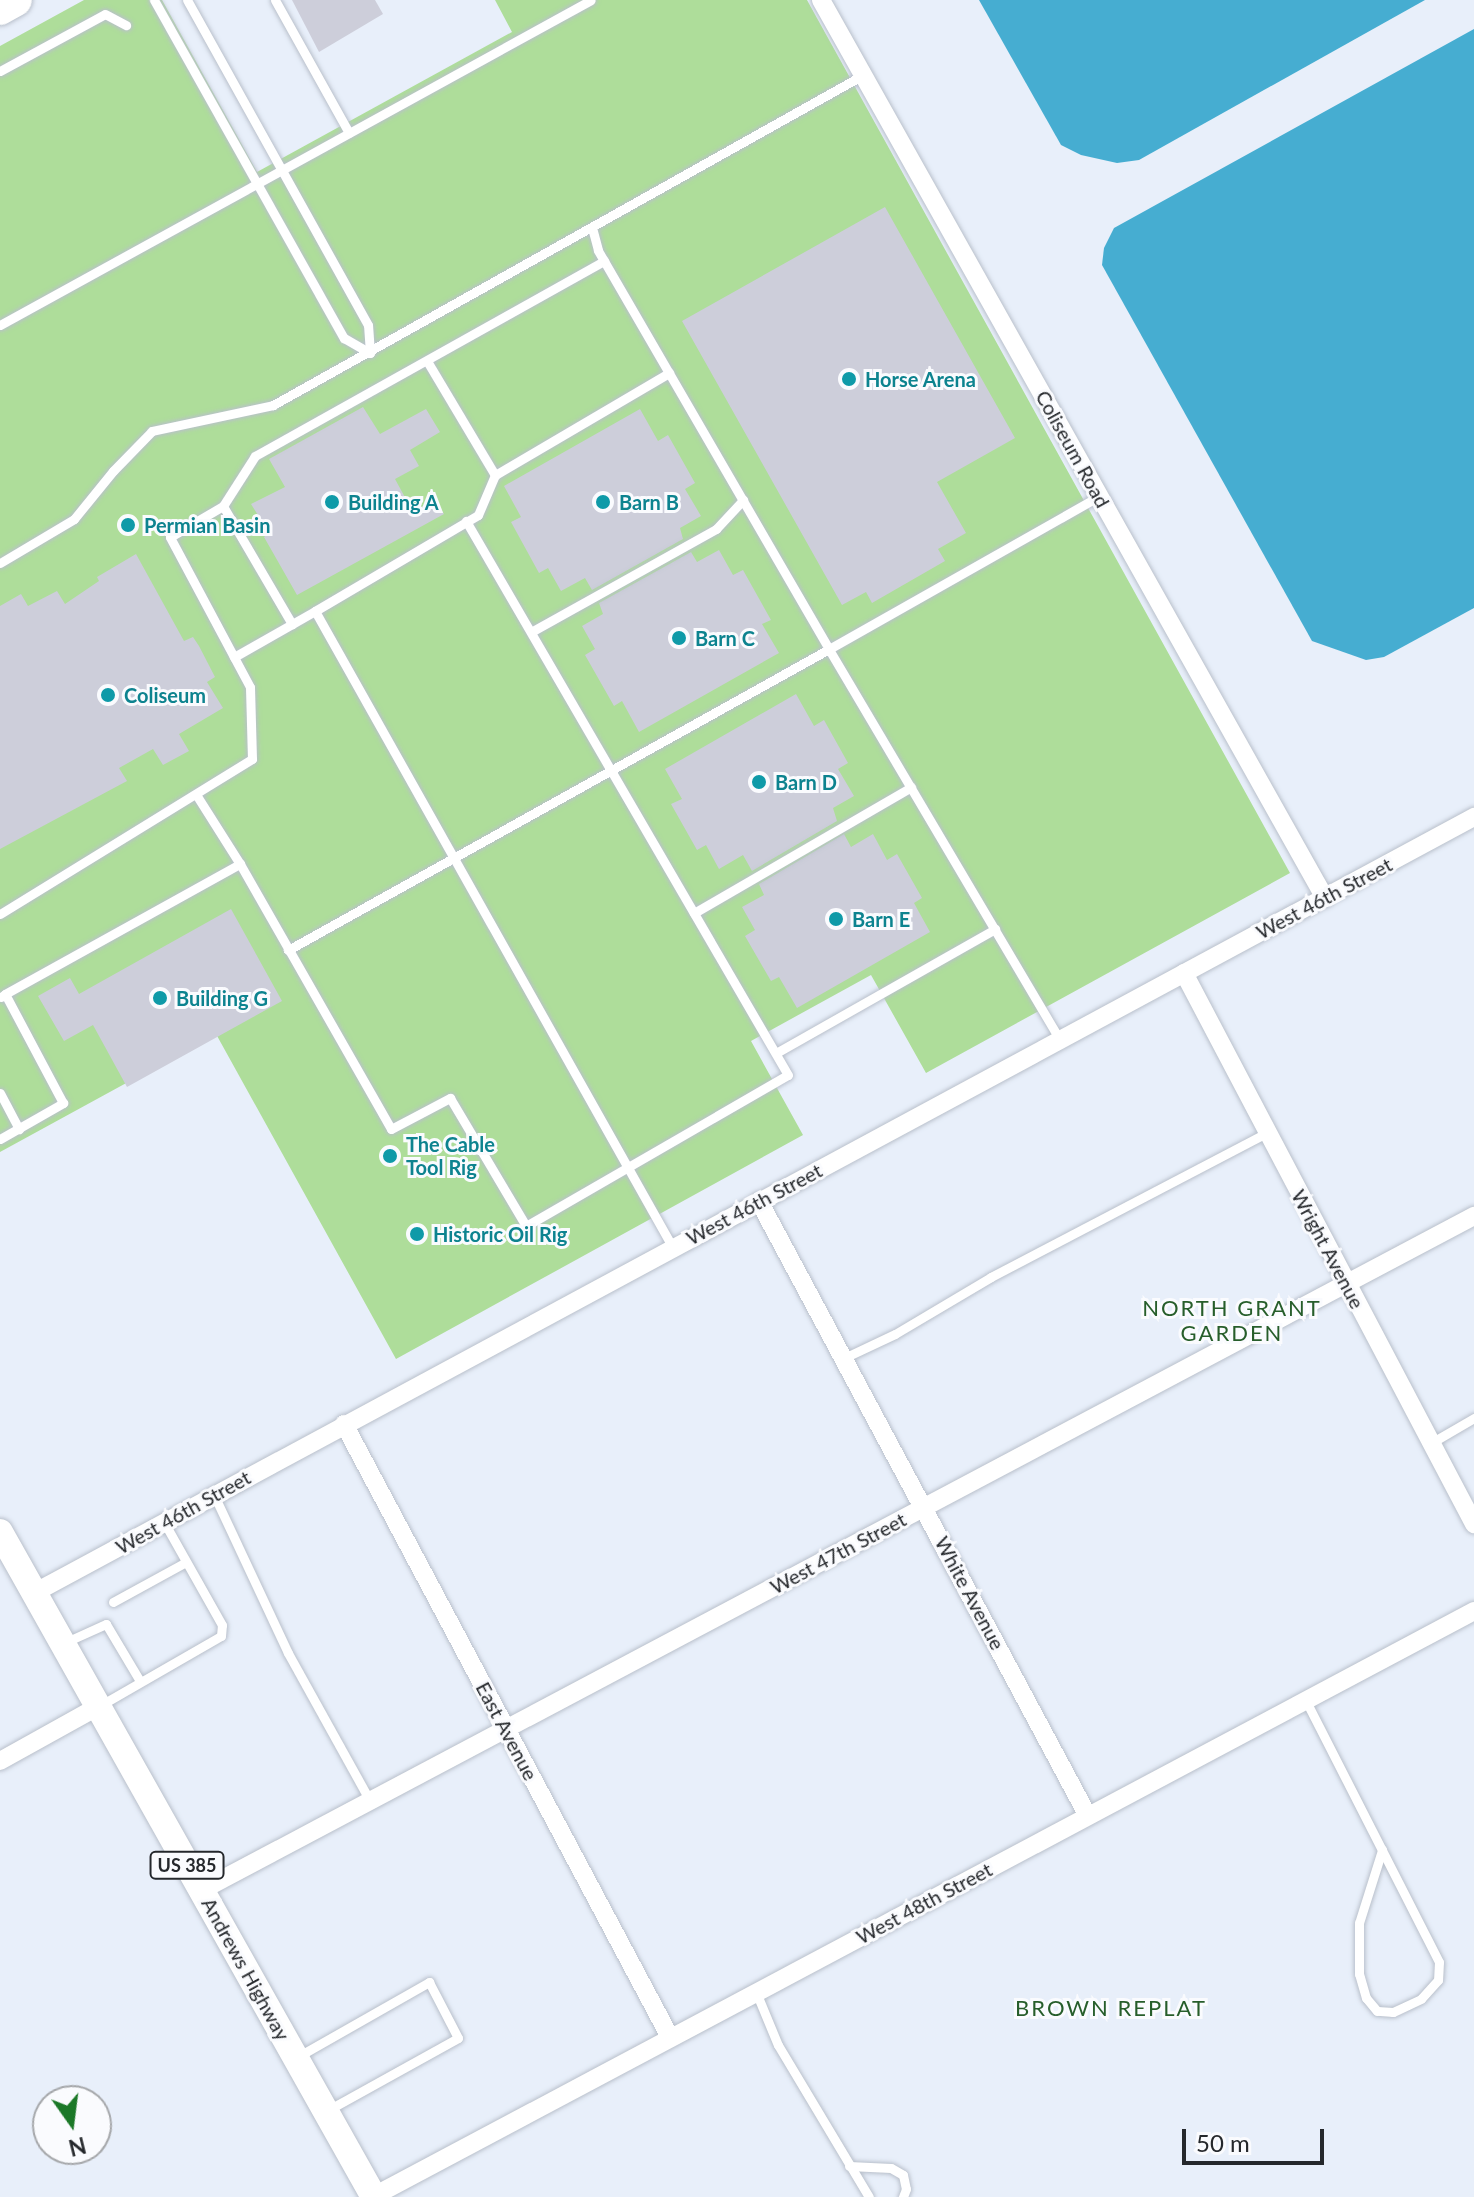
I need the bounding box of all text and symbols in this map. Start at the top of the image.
place label: Horse Arena [865,367,976,391]
marker: Horse Arena [840,370,858,388]
street label: Coliseum Road [1031,386,1115,512]
place label: Building A [348,490,439,514]
place label: Barn B [619,490,679,514]
marker: Building A [323,493,341,511]
marker: Barn B [594,493,612,511]
place label: Permian Basin [144,513,270,537]
marker: Permian Basin [119,516,137,534]
place label: Barn C [695,626,755,650]
marker: Barn C [670,629,688,647]
place label: Coliseum [124,683,206,707]
marker: Coliseum [99,686,117,704]
place label: Barn D [775,770,837,794]
marker: Barn D [750,773,768,791]
street label: West 46th Street [1252,852,1396,944]
place label: Barn E [852,907,910,931]
marker: Barn E [827,910,845,928]
place label: Building G [176,986,268,1010]
marker: Building G [151,989,169,1007]
place label: The Cable Tool Rig [406,1132,495,1179]
marker: The Cable Tool Rig [381,1147,399,1165]
street label: West 46th Street [682,1158,826,1250]
street label: Wright Avenue [1286,1185,1370,1313]
place label: Historic Oil Rig [433,1222,567,1246]
marker: Historic Oil Rig [408,1225,426,1243]
district label: NORTH GRANT GARDEN [1142,1294,1322,1346]
street label: West 46th Street [111,1465,255,1559]
street label: West 47th Street [766,1507,910,1599]
street label: White Avenue [930,1532,1010,1654]
street label: East Avenue [471,1677,543,1785]
road number: US 385 [149,1851,225,1879]
street label: West 48th Street [852,1857,996,1949]
street label: Andrews Highway [197,1893,295,2045]
district label: BROWN REPLAT [1015,1995,1207,2021]
north arrow [32,2085,112,2165]
scale bar [1186,2113,1328,2163]
text: 50 m [1196,2128,1250,2157]
text: N [66,2132,89,2162]

